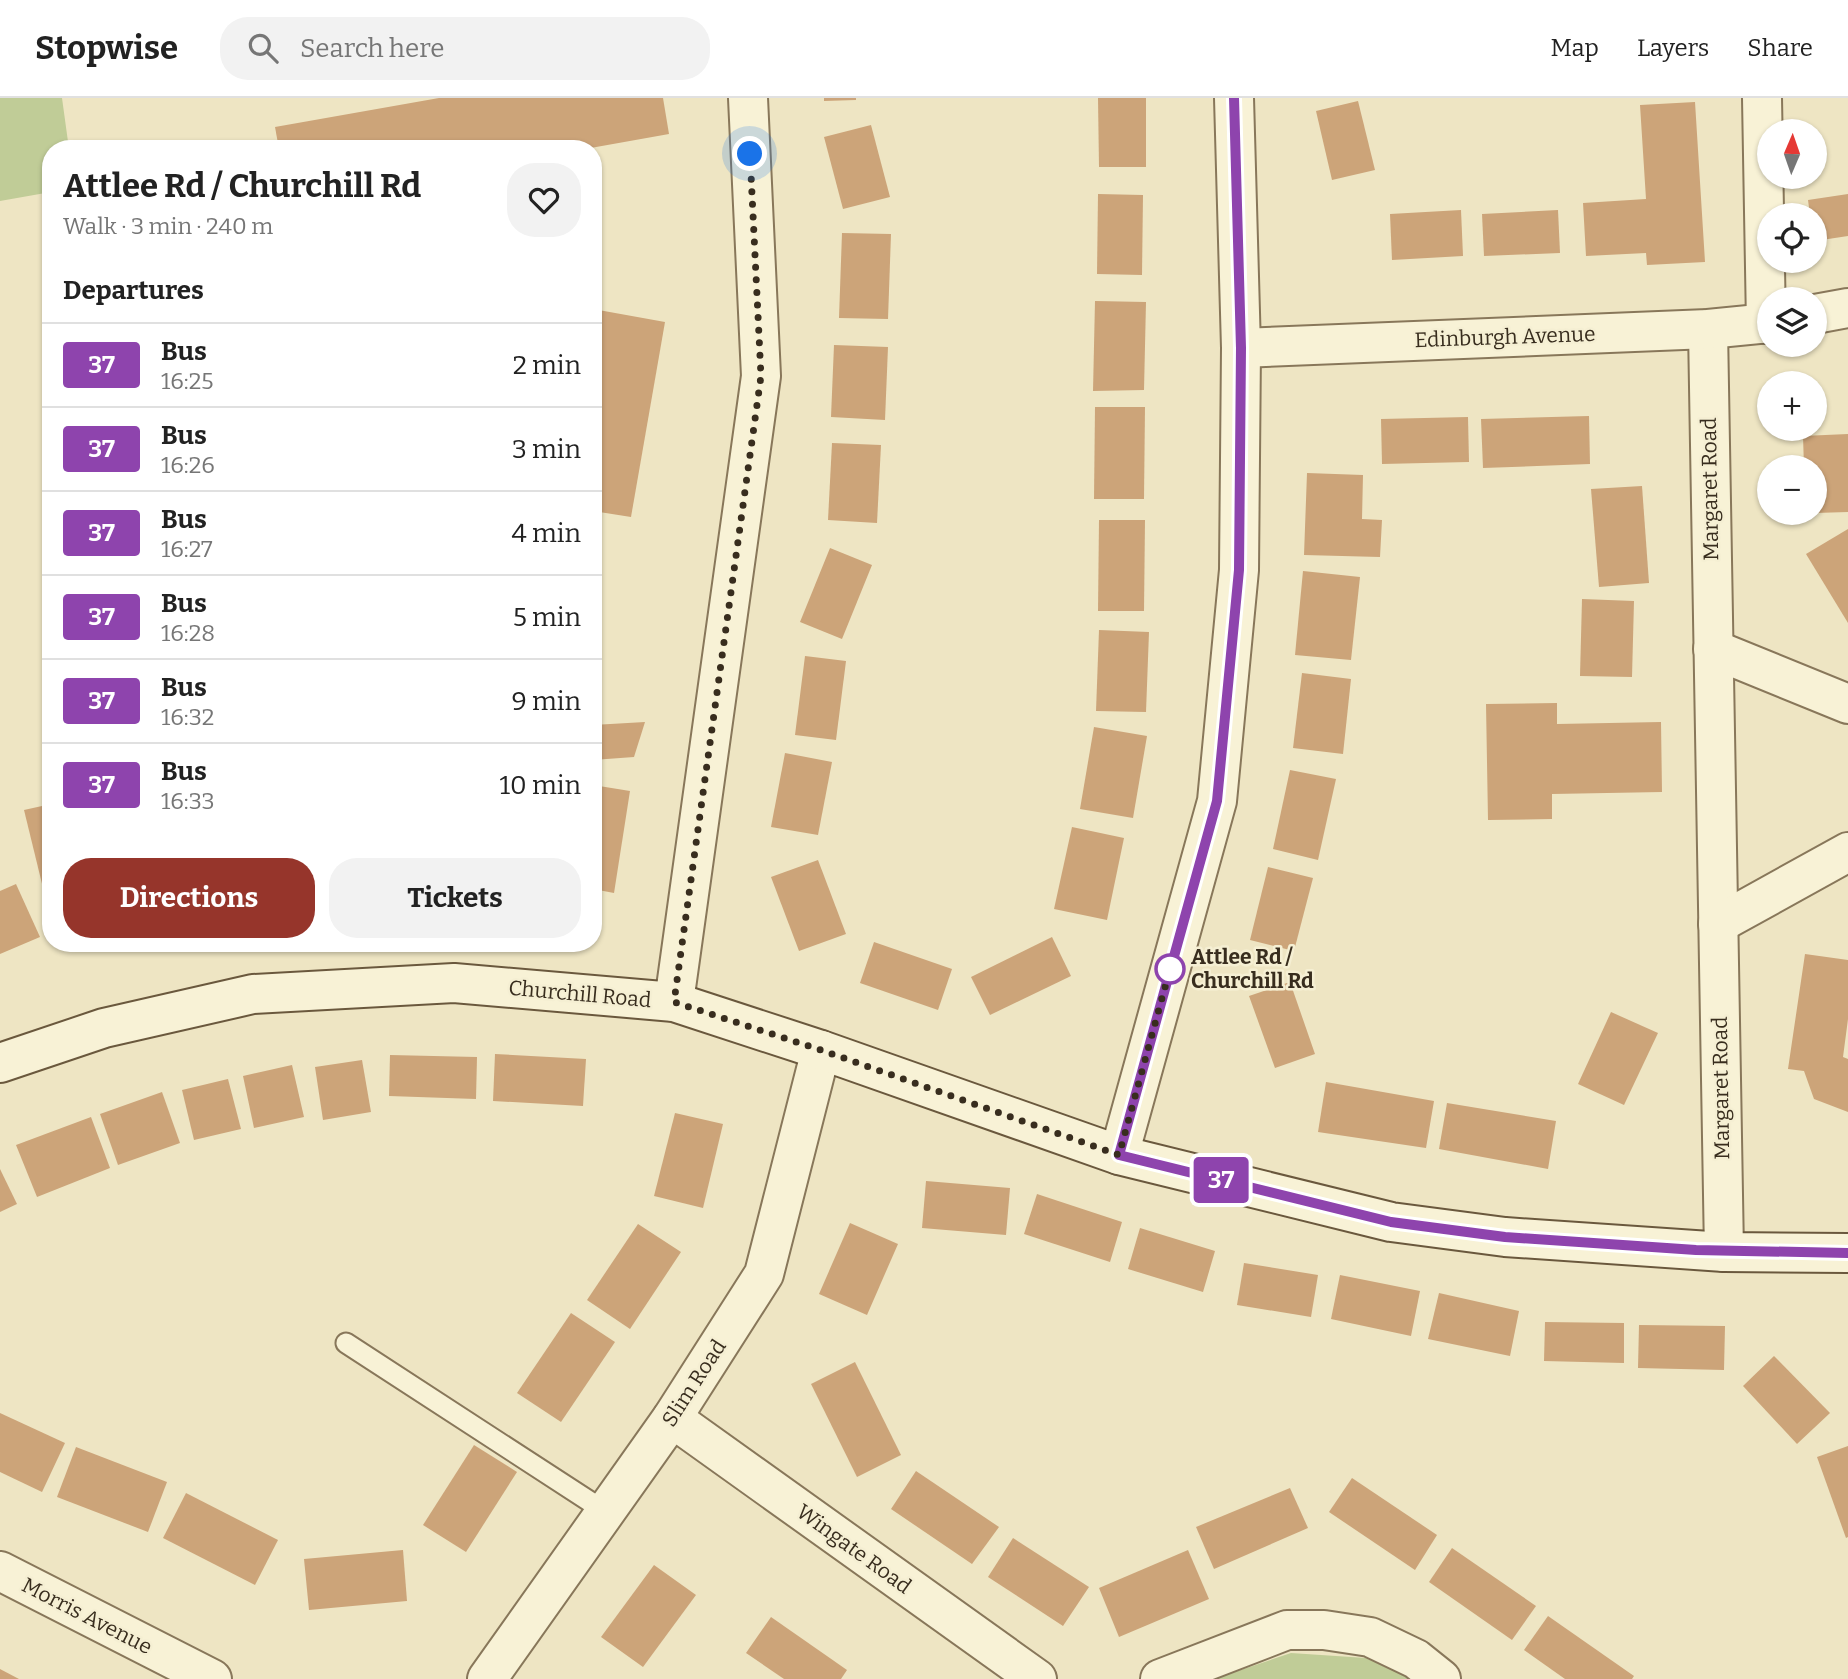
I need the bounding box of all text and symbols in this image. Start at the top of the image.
search box [220,17,710,80]
text: Stopwise [35,28,178,68]
icon: search [244,29,282,67]
text: Search here [300,33,444,64]
text: Map [1551,34,1599,62]
text: Layers [1637,34,1709,62]
text: Share [1747,34,1813,62]
north arrow [1757,119,1827,189]
map controls [1757,119,1827,525]
your location [732,136,767,171]
button: heart [507,163,581,237]
text: Attlee Rd / Churchill Rd [63,166,421,206]
button: locate [1757,203,1827,273]
text: Walk · 3 min · 240 m [63,212,273,240]
text: Departures [63,275,204,306]
button: layers [1757,287,1827,357]
street label: Edinburgh Avenue [1414,321,1596,353]
text: Bus [161,336,207,367]
text: 2 min [513,350,581,381]
text: 37 [88,351,115,379]
text: 16:25 [161,367,214,395]
button: + [1757,371,1827,441]
street label: Margaret Road [1696,417,1724,561]
text: Bus [161,420,207,451]
text: 3 min [512,434,581,465]
text: 37 [88,435,115,463]
text: 16:26 [161,451,215,479]
button: − [1757,455,1827,525]
text: Bus [161,504,207,535]
text: 4 min [512,518,581,549]
text: 37 [88,519,115,547]
text: 16:27 [161,535,213,563]
text: Bus [161,588,207,619]
text: 5 min [513,602,581,633]
text: 37 [88,603,115,631]
text: 16:28 [161,619,215,647]
text: Bus [161,672,207,703]
text: 9 min [512,686,581,717]
text: 37 [88,687,115,715]
text: 16:32 [161,703,214,731]
text: Bus [161,756,207,787]
text: 10 min [500,770,581,801]
text: 37 [88,771,115,799]
text: 16:33 [161,787,215,815]
button: Directions [63,858,315,938]
button: Tickets [329,858,581,938]
place label: Attlee Rd / Churchill Rd [1191,944,1314,994]
marker: Attlee Rd / Churchill Rd [1155,954,1185,984]
street label: Churchill Road [508,975,652,1013]
street label: Margaret Road [1707,1016,1735,1160]
line badge: 37 [1190,1157,1252,1203]
text: 37 [1208,1166,1234,1194]
street label: Slim Road [656,1335,732,1431]
street label: Wingate Road [792,1499,916,1599]
street label: Morris Avenue [17,1572,157,1660]

